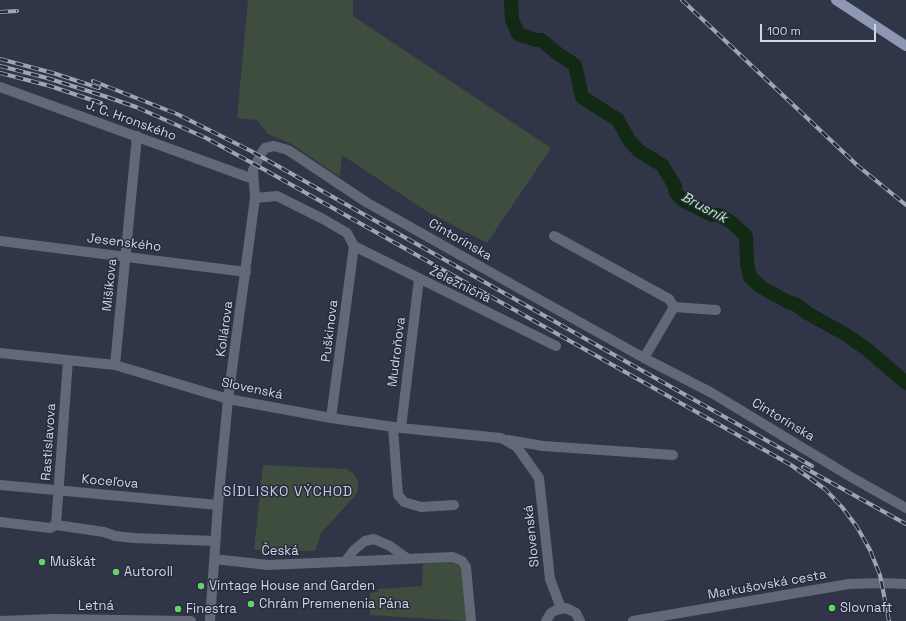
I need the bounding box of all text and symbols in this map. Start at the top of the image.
scale bar [762,16,878,42]
text: 100 m [767,23,801,39]
street label: J. C. Hronského [84,97,178,145]
water label: Brusník [678,189,730,227]
street label: Cintorínska [426,216,494,264]
street label: Jesenského [86,231,162,255]
street label: Mišíkova [99,258,121,312]
street label: Železničná [427,263,493,307]
street label: Puškinova [318,299,342,363]
street label: Kollárova [213,300,237,358]
street label: Mudroňova [385,316,409,388]
street label: Slovenská [220,375,284,403]
street label: Cintorínska [749,395,817,445]
street label: Rastislavova [39,403,59,481]
street label: Koceľova [81,472,139,492]
district label: SÍDLISKO VÝCHOD [223,484,353,500]
street label: Slovenská [521,504,543,568]
street label: Česká [261,543,299,559]
place label: Muškát [50,554,96,570]
marker: Muškát [37,557,47,567]
place label: Autoroll [124,564,173,580]
marker: Autoroll [111,567,121,577]
street label: Markušovská cesta [707,567,827,603]
place label: Vintage House and Garden [209,578,375,594]
marker: Vintage House and Garden [196,581,206,591]
place label: Chrám Premenenia Pána [259,596,409,612]
street label: Letná [78,598,114,614]
marker: Chrám Premenenia Pána [246,599,256,609]
place label: Slovnaft [840,600,892,616]
place label: Finestra [186,601,237,617]
marker: Slovnaft [827,603,837,613]
marker: Finestra [173,604,183,614]

